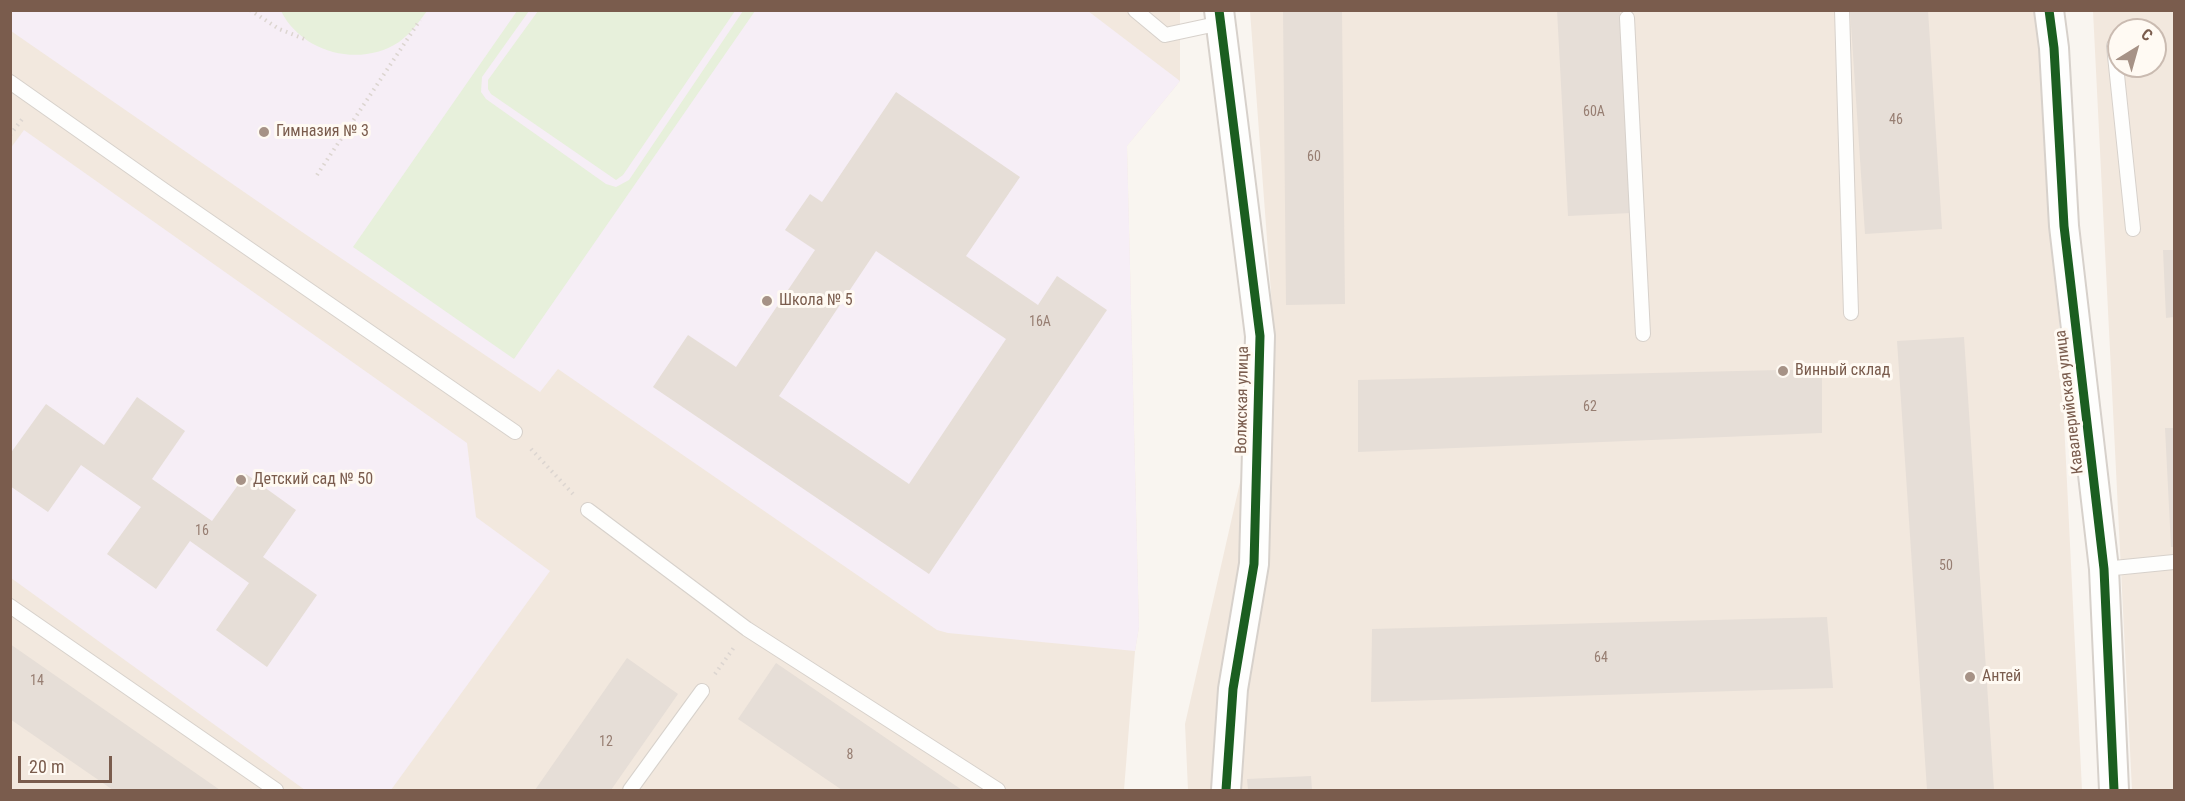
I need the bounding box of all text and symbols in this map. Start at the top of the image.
north arrow [2107,18,2167,78]
text: С [2138,24,2156,45]
house number: 60А [1583,104,1605,120]
house number: 46 [1889,112,1903,128]
place label: Гимназия № 3 [276,122,369,142]
marker: Гимназия № 3 [257,125,271,139]
house number: 60 [1307,149,1321,165]
place label: Школа № 5 [779,291,853,311]
marker: Школа № 5 [760,294,774,308]
house number: 16А [1029,314,1051,330]
street label: Кавалерийская улица [2052,329,2088,475]
street label: Волжская улица [1232,346,1254,454]
place label: Винный склад [1795,361,1890,381]
marker: Винный склад [1776,364,1790,378]
house number: 62 [1583,399,1597,415]
place label: Детский сад № 50 [253,470,373,490]
marker: Детский сад № 50 [234,473,248,487]
house number: 16 [195,523,209,539]
house number: 50 [1939,558,1953,574]
house number: 64 [1594,650,1608,666]
place label: Антей [1982,667,2021,687]
marker: Антей [1963,670,1977,684]
house number: 14 [30,673,44,689]
house number: 12 [599,734,613,750]
scale bar [21,744,116,782]
house number: 8 [847,747,853,763]
text: 20 m [29,756,64,777]

